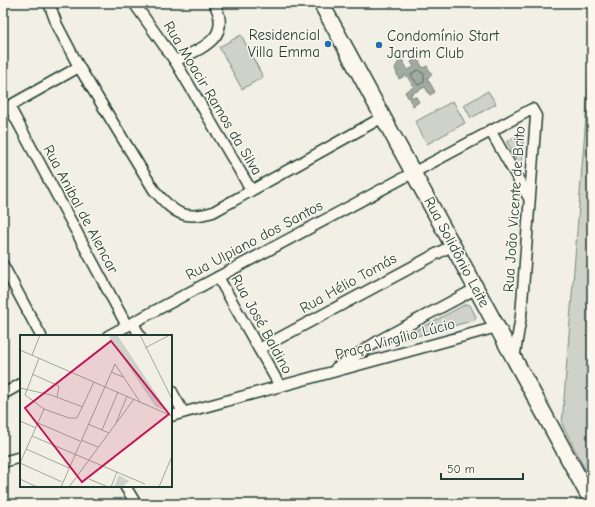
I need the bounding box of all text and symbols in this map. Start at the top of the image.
street label: Rua Moacir Ramos da Silva [160,18,266,178]
place label: Residencial Villa Emma [248,26,320,61]
place label: Condomínio Start Jardim Club [387,27,500,62]
marker: Residencial Villa Emma [323,39,333,49]
marker: Condomínio Start Jardim Club [374,40,384,50]
street label: Rua João Vicente de Brito [499,125,529,293]
street label: Rua Anibal de Alencar [39,142,123,276]
street label: Rua Solidônio Leite [420,194,494,311]
street label: Rua Ulpiano dos Santos [182,196,326,284]
street label: Rua Hélio Tomás [296,249,400,317]
street label: Rua José Baldino [227,271,297,377]
street label: Praça Virgílio Lúcio [333,314,457,364]
inset map [20,335,172,487]
scale bar [441,455,523,481]
text: 50 m [447,462,475,476]

